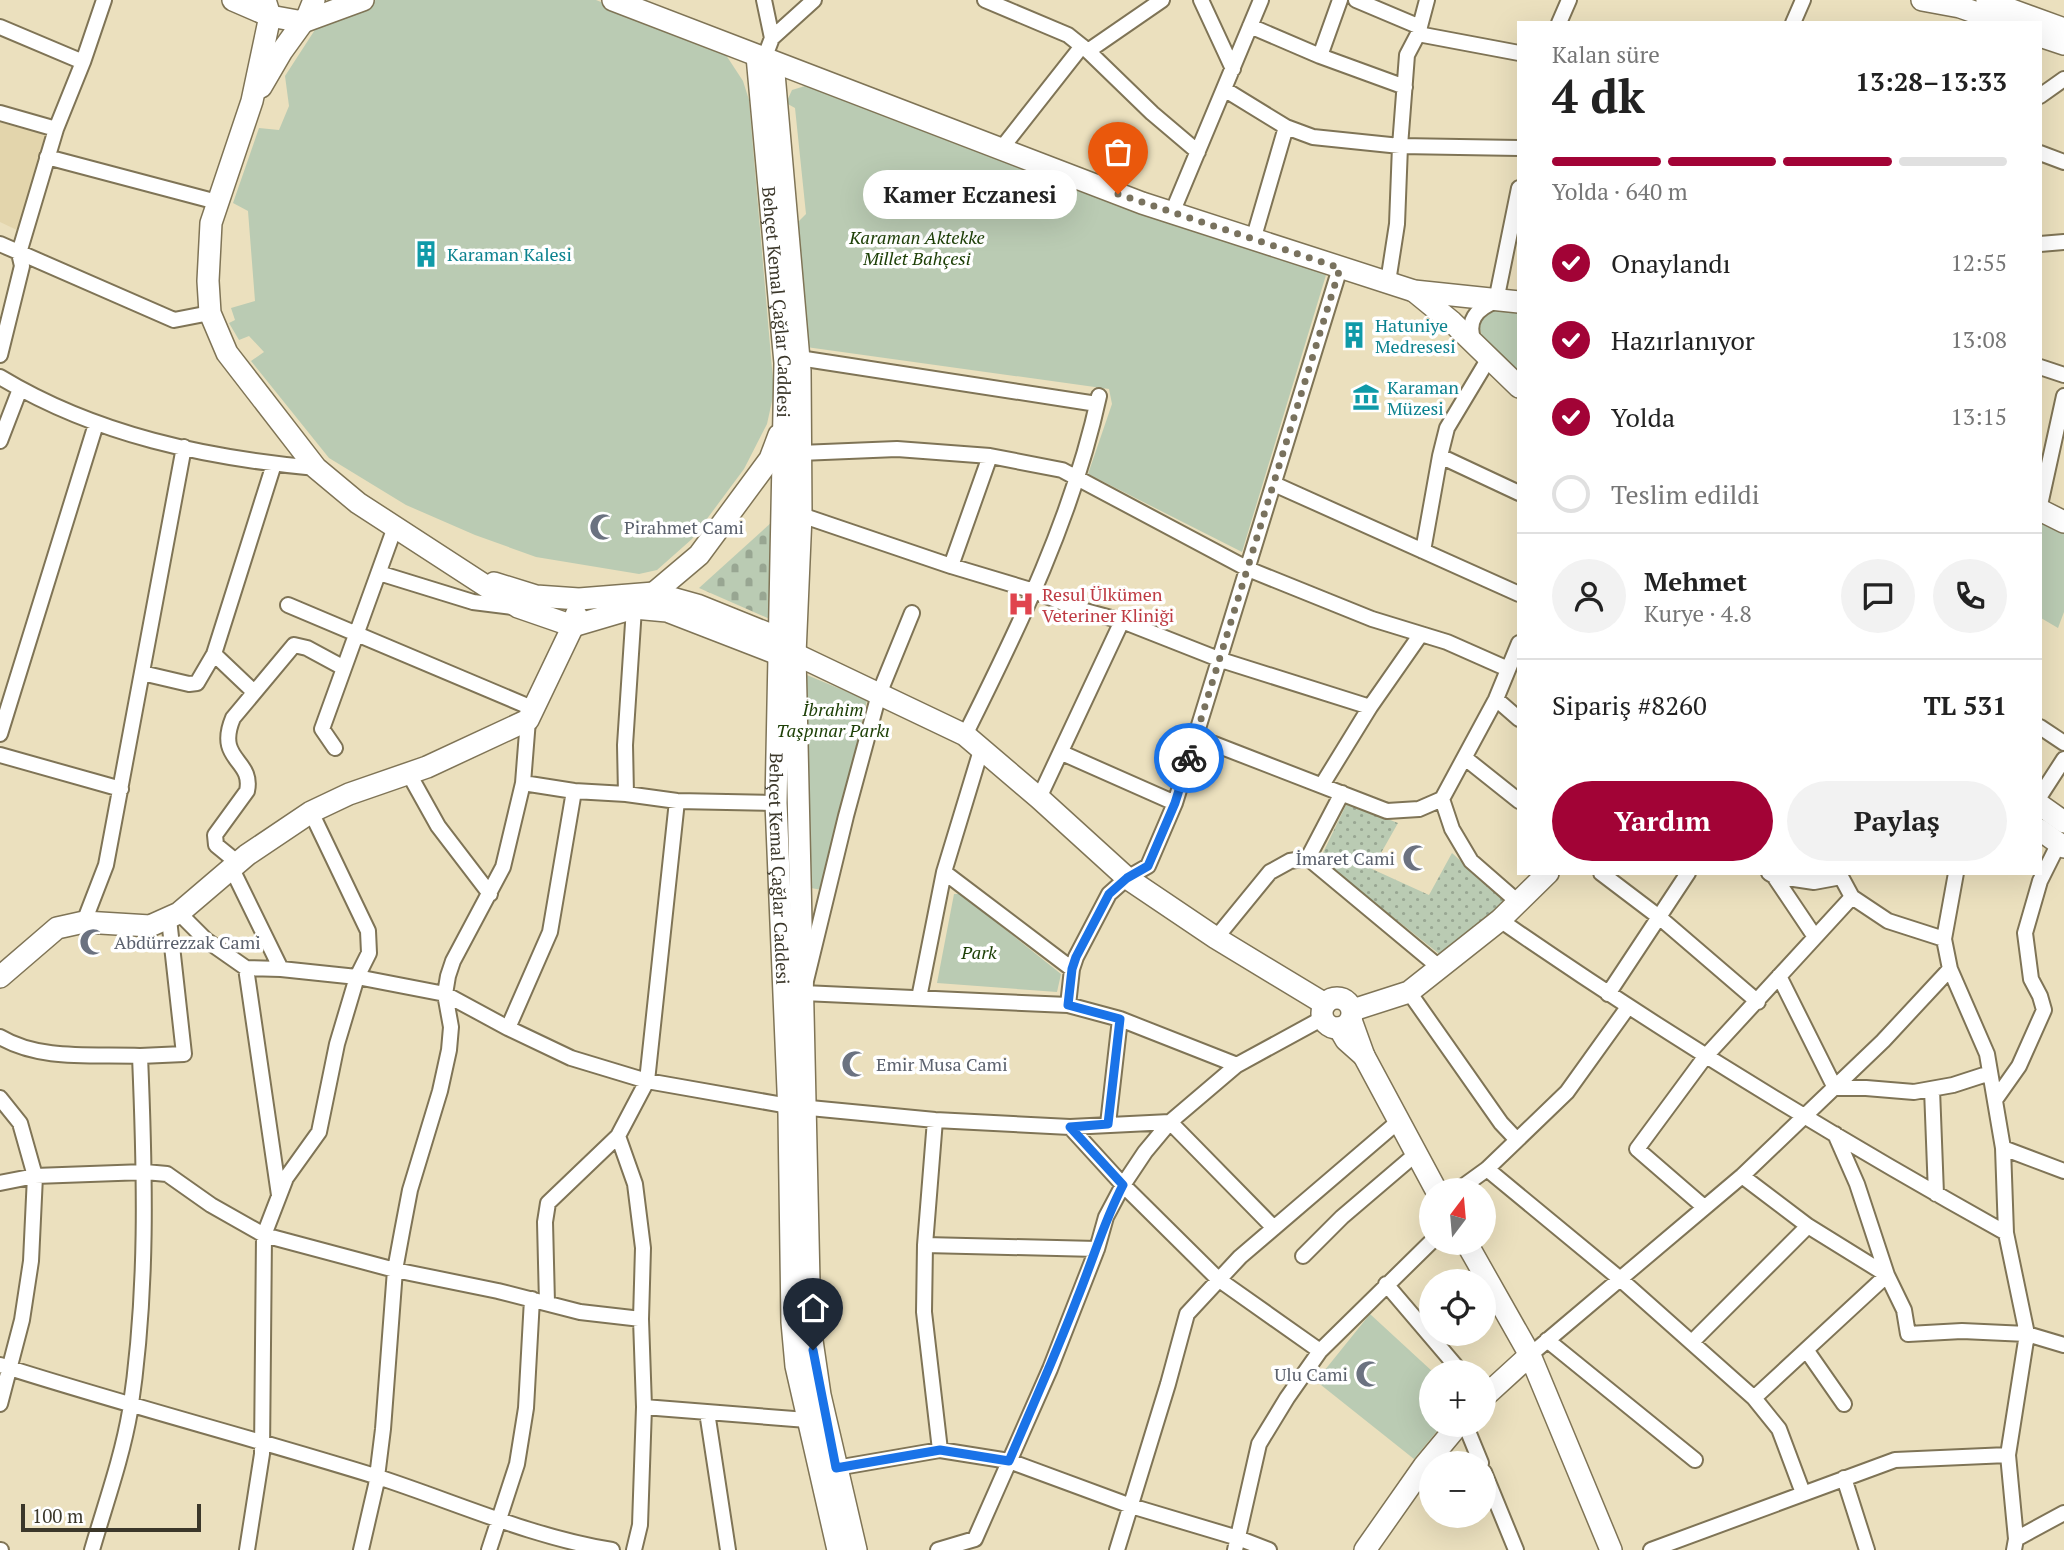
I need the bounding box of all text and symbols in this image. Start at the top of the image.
text: Kalan süre [1552,39,1660,70]
text: 13:28–13:33 [1855,64,2007,98]
text: 4 dk [1552,65,1645,126]
pin [1088,122,1148,194]
icon: bag [1099,133,1137,171]
callout: Kamer Eczanesi [862,170,1076,218]
text: Yolda · 640 m [1552,176,1688,207]
text: Kamer Eczanesi [883,179,1057,210]
street label: Behçet Kemal Çağlar Caddesi [757,185,797,418]
park label: Karaman Aktekke Millet Bahçesi [848,225,985,270]
building icon: Karaman Kalesi [411,239,441,269]
place label: Karaman Kalesi [447,242,572,266]
icon: check [1552,244,1590,282]
text: Onaylandı [1611,246,1731,280]
text: 12:55 [1950,247,2007,278]
place label: Hatuniye Medresesi [1375,313,1456,358]
building icon: Hatuniye Medresesi [1339,320,1369,350]
icon: check [1552,321,1590,359]
text: Hazırlanıyor [1611,323,1755,357]
text: 13:08 [1950,324,2007,355]
place label: Karaman Müzesi [1387,375,1459,420]
museum icon: Karaman Müzesi [1351,382,1381,412]
icon: check [1552,398,1590,436]
text: Yolda [1611,400,1675,434]
text: 13:15 [1950,401,2007,432]
text: Teslim edildi [1611,477,1760,511]
mosque icon: Pirahmet Cami [588,512,618,542]
place label: Pirahmet Cami [624,515,744,539]
button: person [1552,559,1626,633]
button: chat [1841,559,1915,633]
button: phone [1933,559,2007,633]
text: Mehmet [1644,564,1747,598]
place label: Resul Ülkümen Veteriner Kliniği [1042,582,1174,627]
hospital icon: Resul Ülkümen Veteriner Kliniği [1006,589,1036,619]
text: Kurye · 4.8 [1644,598,1752,629]
text: Sipariş #8260 [1552,688,1707,722]
text: TL 531 [1923,688,2007,722]
park label: İbrahim Taşpınar Parkı [776,697,890,742]
courier [1154,723,1224,793]
icon: bike [1170,739,1208,777]
street label: Behçet Kemal Çağlar Caddesi [764,752,796,985]
button: Yardım [1552,781,1773,861]
button: Paylaş [1787,781,2007,861]
mosque icon: İmaret Cami [1401,843,1431,873]
place label: İmaret Cami [1295,846,1395,870]
mosque icon: Abdürrezzak Cami [78,927,108,957]
place label: Abdürrezzak Cami [114,930,261,954]
park label: Park [960,940,997,964]
mosque icon: Emir Musa Cami [840,1049,870,1079]
place label: Emir Musa Cami [876,1052,1008,1076]
north arrow [1419,1178,1496,1255]
map controls [1419,1178,1496,1528]
button: locate [1419,1269,1496,1346]
pin [783,1278,843,1350]
icon: home [794,1289,832,1327]
mosque icon: Ulu Cami [1354,1359,1384,1389]
button: + [1419,1360,1496,1437]
place label: Ulu Cami [1274,1362,1348,1386]
button: − [1419,1451,1496,1528]
scale bar [21,1501,201,1533]
text: 100 m [32,1503,83,1528]

